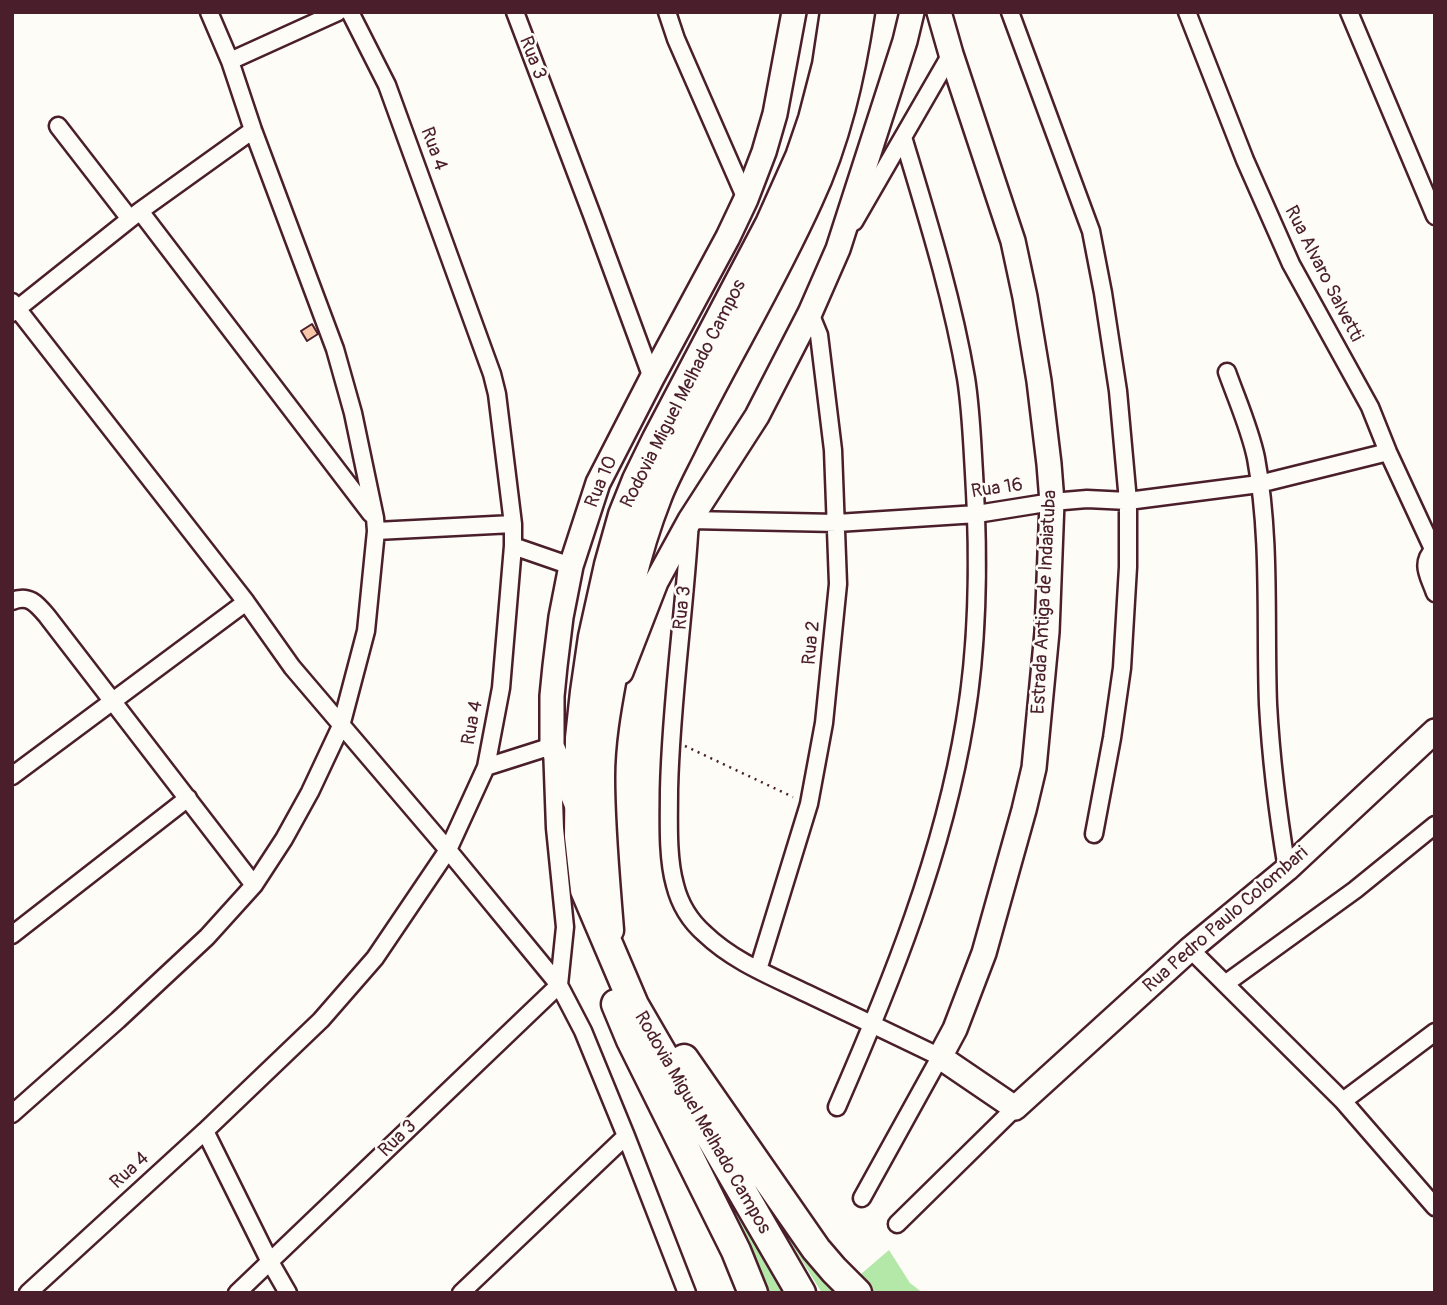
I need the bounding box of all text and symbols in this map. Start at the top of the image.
street label: Rua 3 [513,33,551,83]
street label: Rua 4 [415,124,451,174]
street label: Rua Alvaro Salvetti [1279,202,1367,346]
street label: Rodovia Miguel Melhado Campos [616,276,752,512]
street label: Rua 10 [581,453,623,511]
street label: Rua 16 [970,474,1024,504]
street label: Estrada Antiga de Indaiatuba [1028,489,1062,715]
street label: Rua 3 [669,585,697,631]
street label: Rua 2 [798,620,826,666]
street label: Rua 4 [458,699,488,747]
street label: Rua Pedro Paulo Colombari [1139,842,1313,998]
street label: Rodovia Miguel Melhado Campos [629,1008,775,1238]
street label: Rua 3 [374,1115,422,1163]
street label: Rua 4 [106,1148,154,1194]

